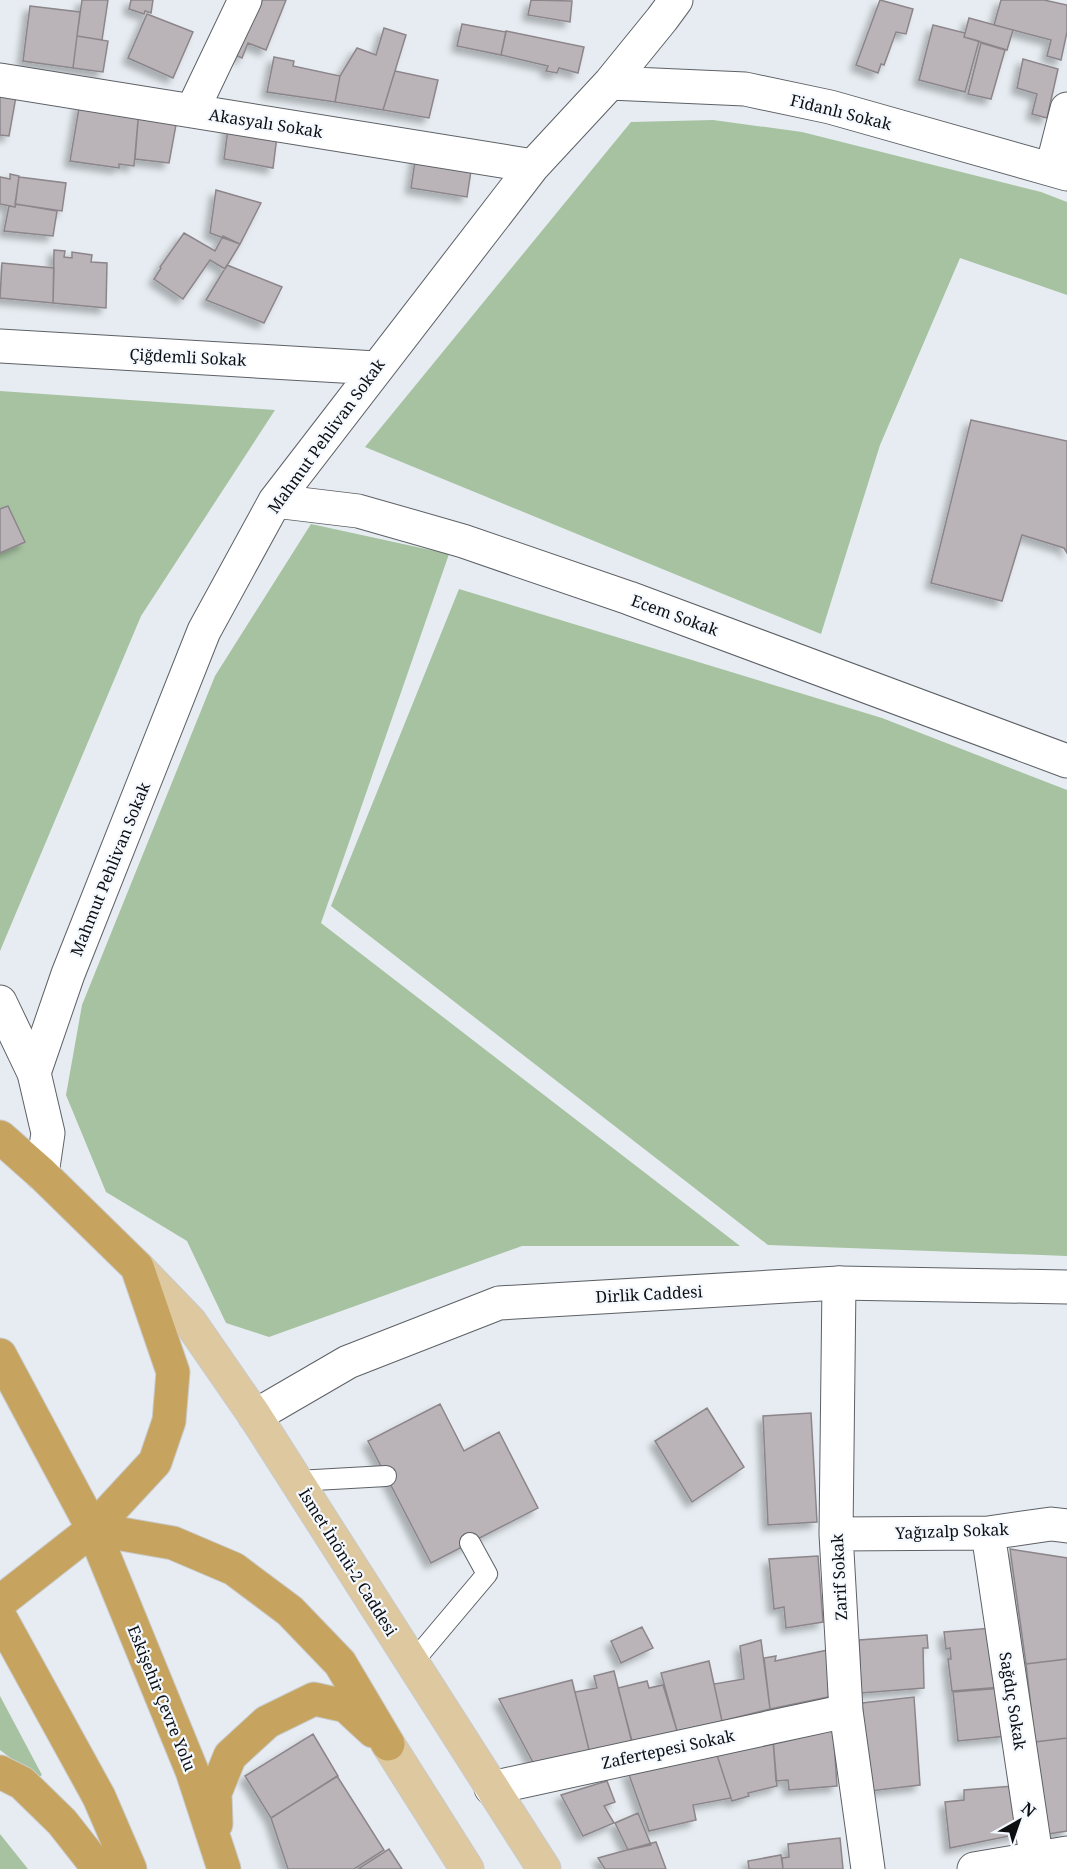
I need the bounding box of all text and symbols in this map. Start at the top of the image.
street label: Fidanlı Sokak [788,89,895,135]
street label: Akasyalı Sokak [208,103,325,143]
street label: Çiğdemli Sokak [129,343,248,371]
street label: Mahmut Pehlivan Sokak [262,354,390,518]
street label: Ecem Sokak [628,589,722,641]
street label: Mahmut Pehlivan Sokak [65,778,155,959]
street label: Dirlik Caddesi [595,1280,703,1308]
street label: İsmet İnönü-2 Caddesi [294,1484,402,1640]
street label: Yağızalp Sokak [894,1518,1010,1544]
street label: Zarif Sokak [826,1532,852,1621]
street label: Eskişehir Çevre Yolu [123,1622,201,1774]
street label: Sağdıç Sokak [994,1650,1032,1752]
street label: Zafertepesi Sokak [600,1724,737,1774]
north arrow [989,1791,1049,1851]
text: N [1017,1797,1041,1822]

